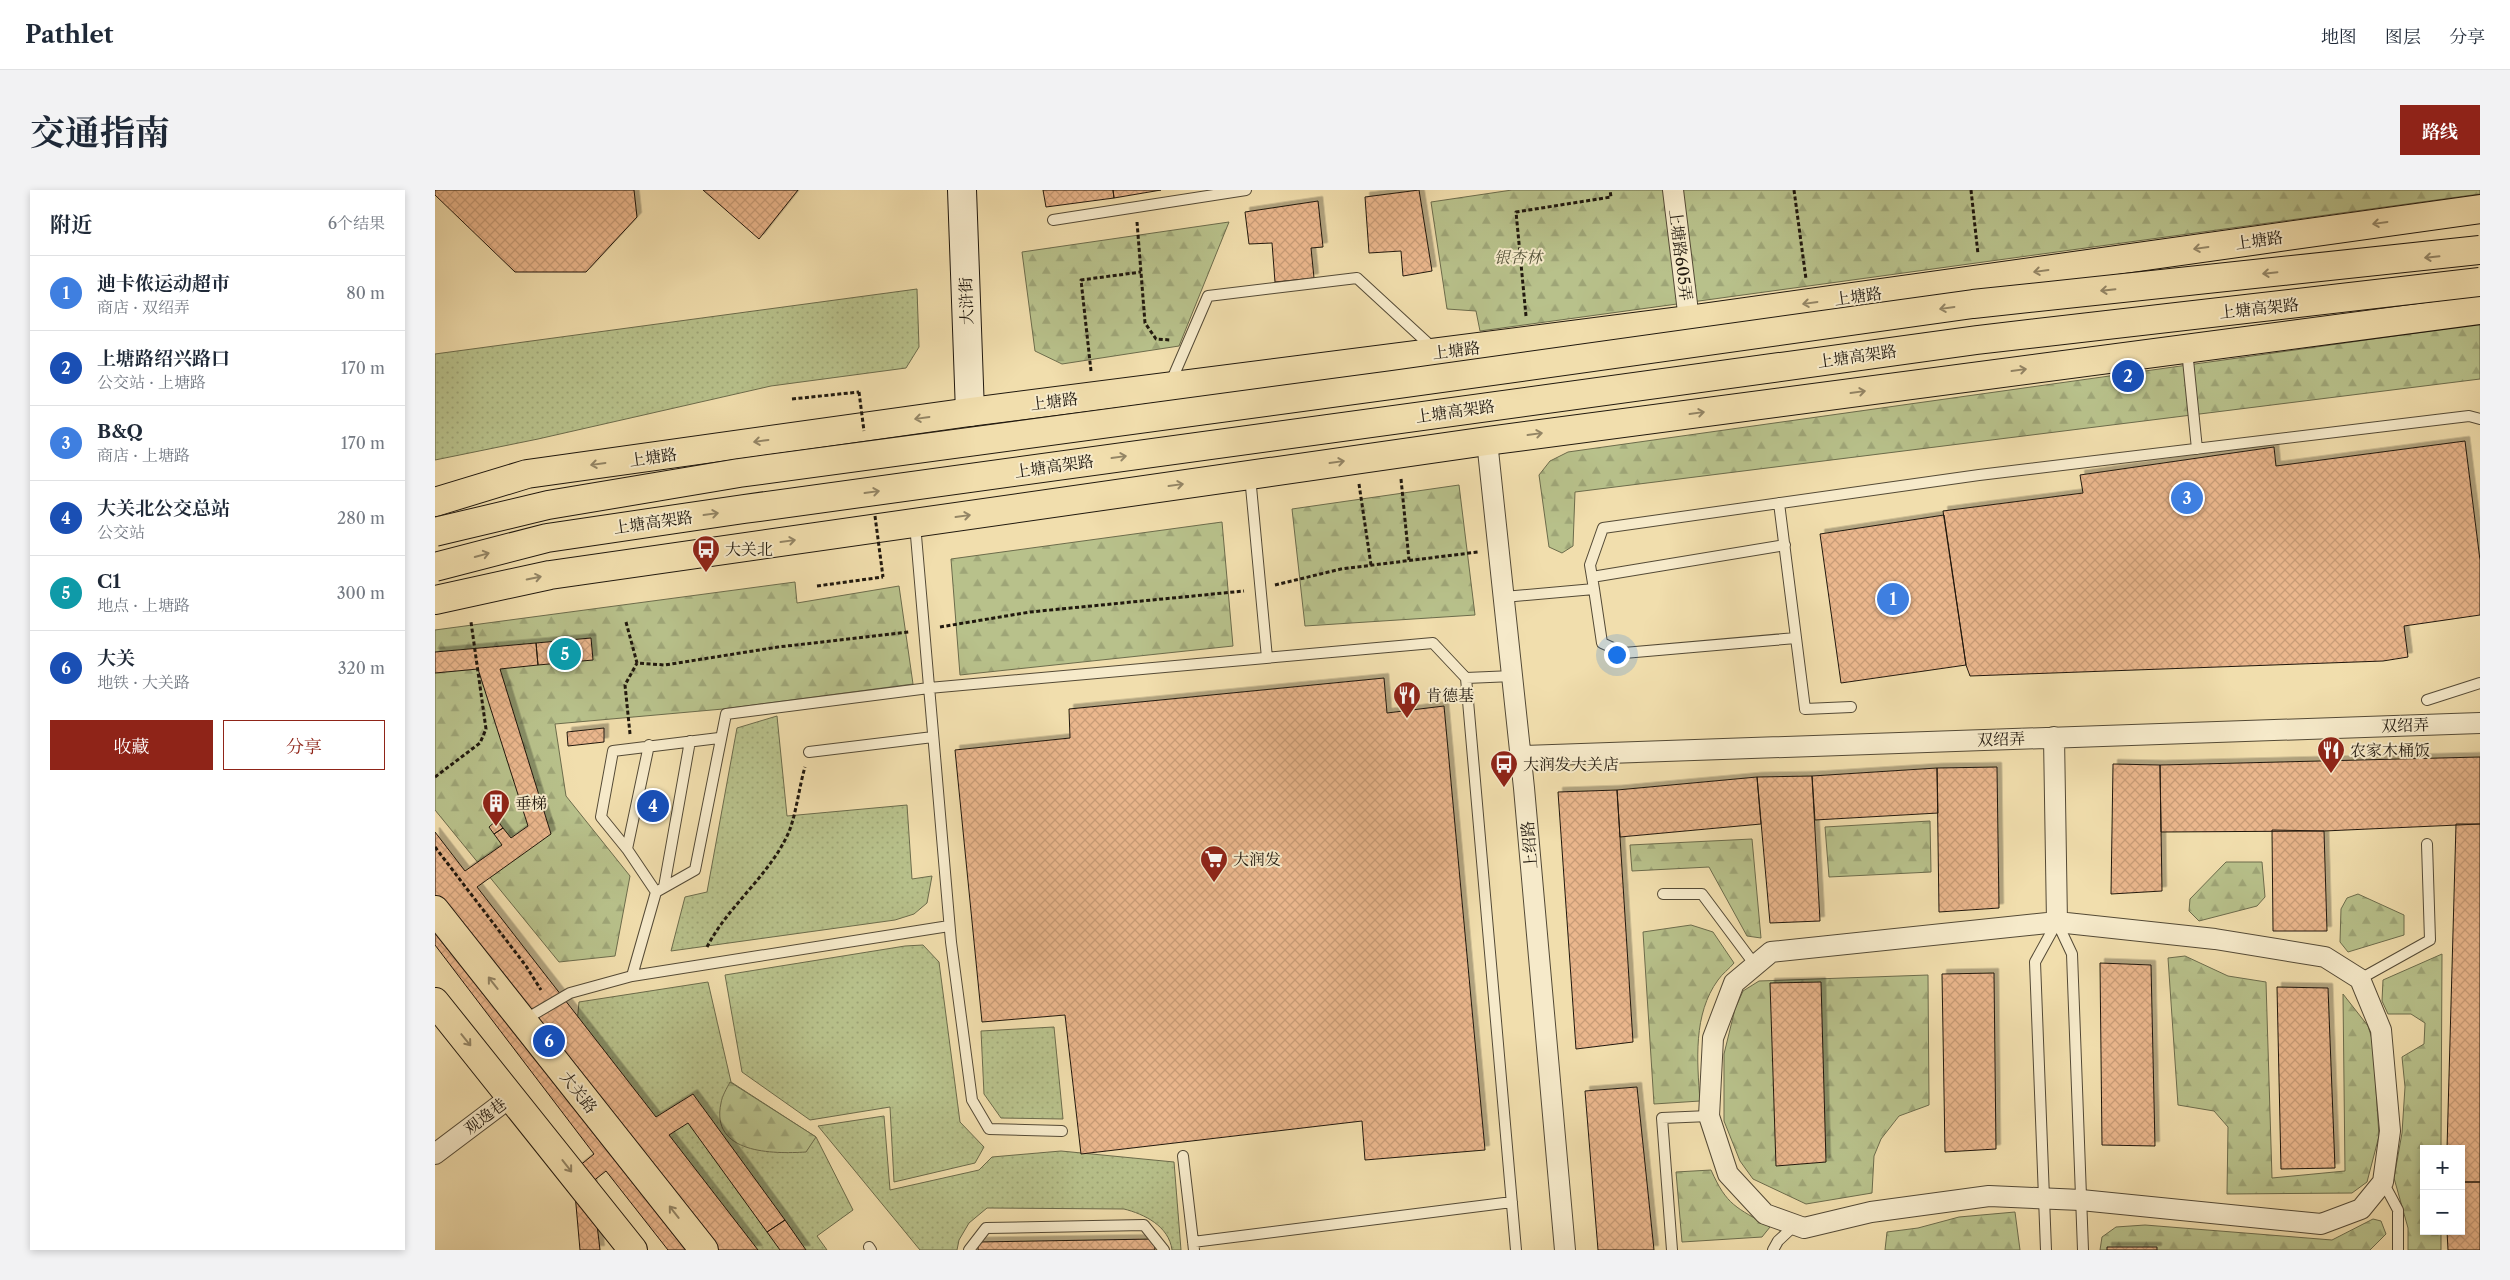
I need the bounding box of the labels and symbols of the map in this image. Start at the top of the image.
street label: 上塘路605弄 [1665,208,1697,302]
one-way arrow [2372,219,2388,229]
street label: 上塘路 [2234,227,2284,253]
one-way arrow [2194,244,2210,254]
park label: 银杏林 [1494,247,1544,267]
one-way arrow [2424,252,2440,262]
one-way arrow [2033,266,2049,276]
one-way arrow [2262,268,2278,278]
street label: 大浒街 [955,277,977,325]
street label: 上塘路 [1833,283,1883,309]
one-way arrow [2101,285,2117,295]
street label: 上塘高架路 [2218,294,2300,322]
one-way arrow [1803,298,1819,308]
one-way arrow [1939,303,1955,313]
street label: 上塘路 [1431,337,1481,363]
street label: 上塘高架路 [1816,341,1898,371]
pin: 2 [2112,357,2144,395]
one-way arrow [2010,365,2026,375]
one-way arrow [1849,387,1865,397]
street label: 上塘路 [1029,388,1079,414]
street label: 上塘高架路 [1414,396,1496,426]
one-way arrow [1688,408,1704,418]
one-way arrow [915,414,931,424]
one-way arrow [1527,429,1543,439]
one-way arrow [754,436,770,446]
street label: 上塘路 [628,444,678,470]
street label: 上塘高架路 [1013,451,1095,481]
one-way arrow [1111,452,1127,462]
one-way arrow [1328,457,1344,467]
one-way arrow [590,460,606,470]
pin: 3 [2171,479,2203,517]
one-way arrow [1168,480,1184,490]
one-way arrow [863,486,879,496]
street label: 上塘高架路 [612,507,694,537]
one-way arrow [702,509,718,519]
one-way arrow [955,510,971,520]
bus stop icon: 大关北 [691,534,721,573]
one-way arrow [779,536,795,546]
place label: 大关北 [725,539,773,559]
one-way arrow [474,550,490,559]
one-way arrow [525,573,541,582]
pin: 1 [1877,580,1909,618]
pin: 5 [549,635,581,673]
your location [1604,642,1630,668]
restaurant icon: 肯德基 [1392,680,1422,719]
place label: 肯德基 [1426,685,1474,705]
street label: 双绍弄 [2381,714,2429,736]
street label: 双绍弄 [1977,728,2025,750]
restaurant icon: 农家木桶饭 [2316,735,2346,774]
place label: 农家木桶饭 [2350,740,2430,760]
bus stop icon: 大润发大关店 [1489,749,1519,788]
place label: 大润发大关店 [1523,754,1619,774]
pin: 4 [637,787,669,825]
building icon: 垂梯 [481,788,511,827]
place label: 垂梯 [515,793,547,813]
street label: 上绍路 [1517,820,1541,870]
supermarket icon: 大润发 [1199,844,1229,883]
place label: 大润发 [1233,849,1281,869]
one-way arrow [487,977,498,990]
pin: 6 [533,1022,565,1060]
one-way arrow [460,1033,471,1046]
street label: 大关路 [556,1067,602,1117]
street label: 观逸巷 [460,1094,510,1138]
one-way arrow [562,1160,573,1173]
one-way arrow [668,1206,679,1219]

